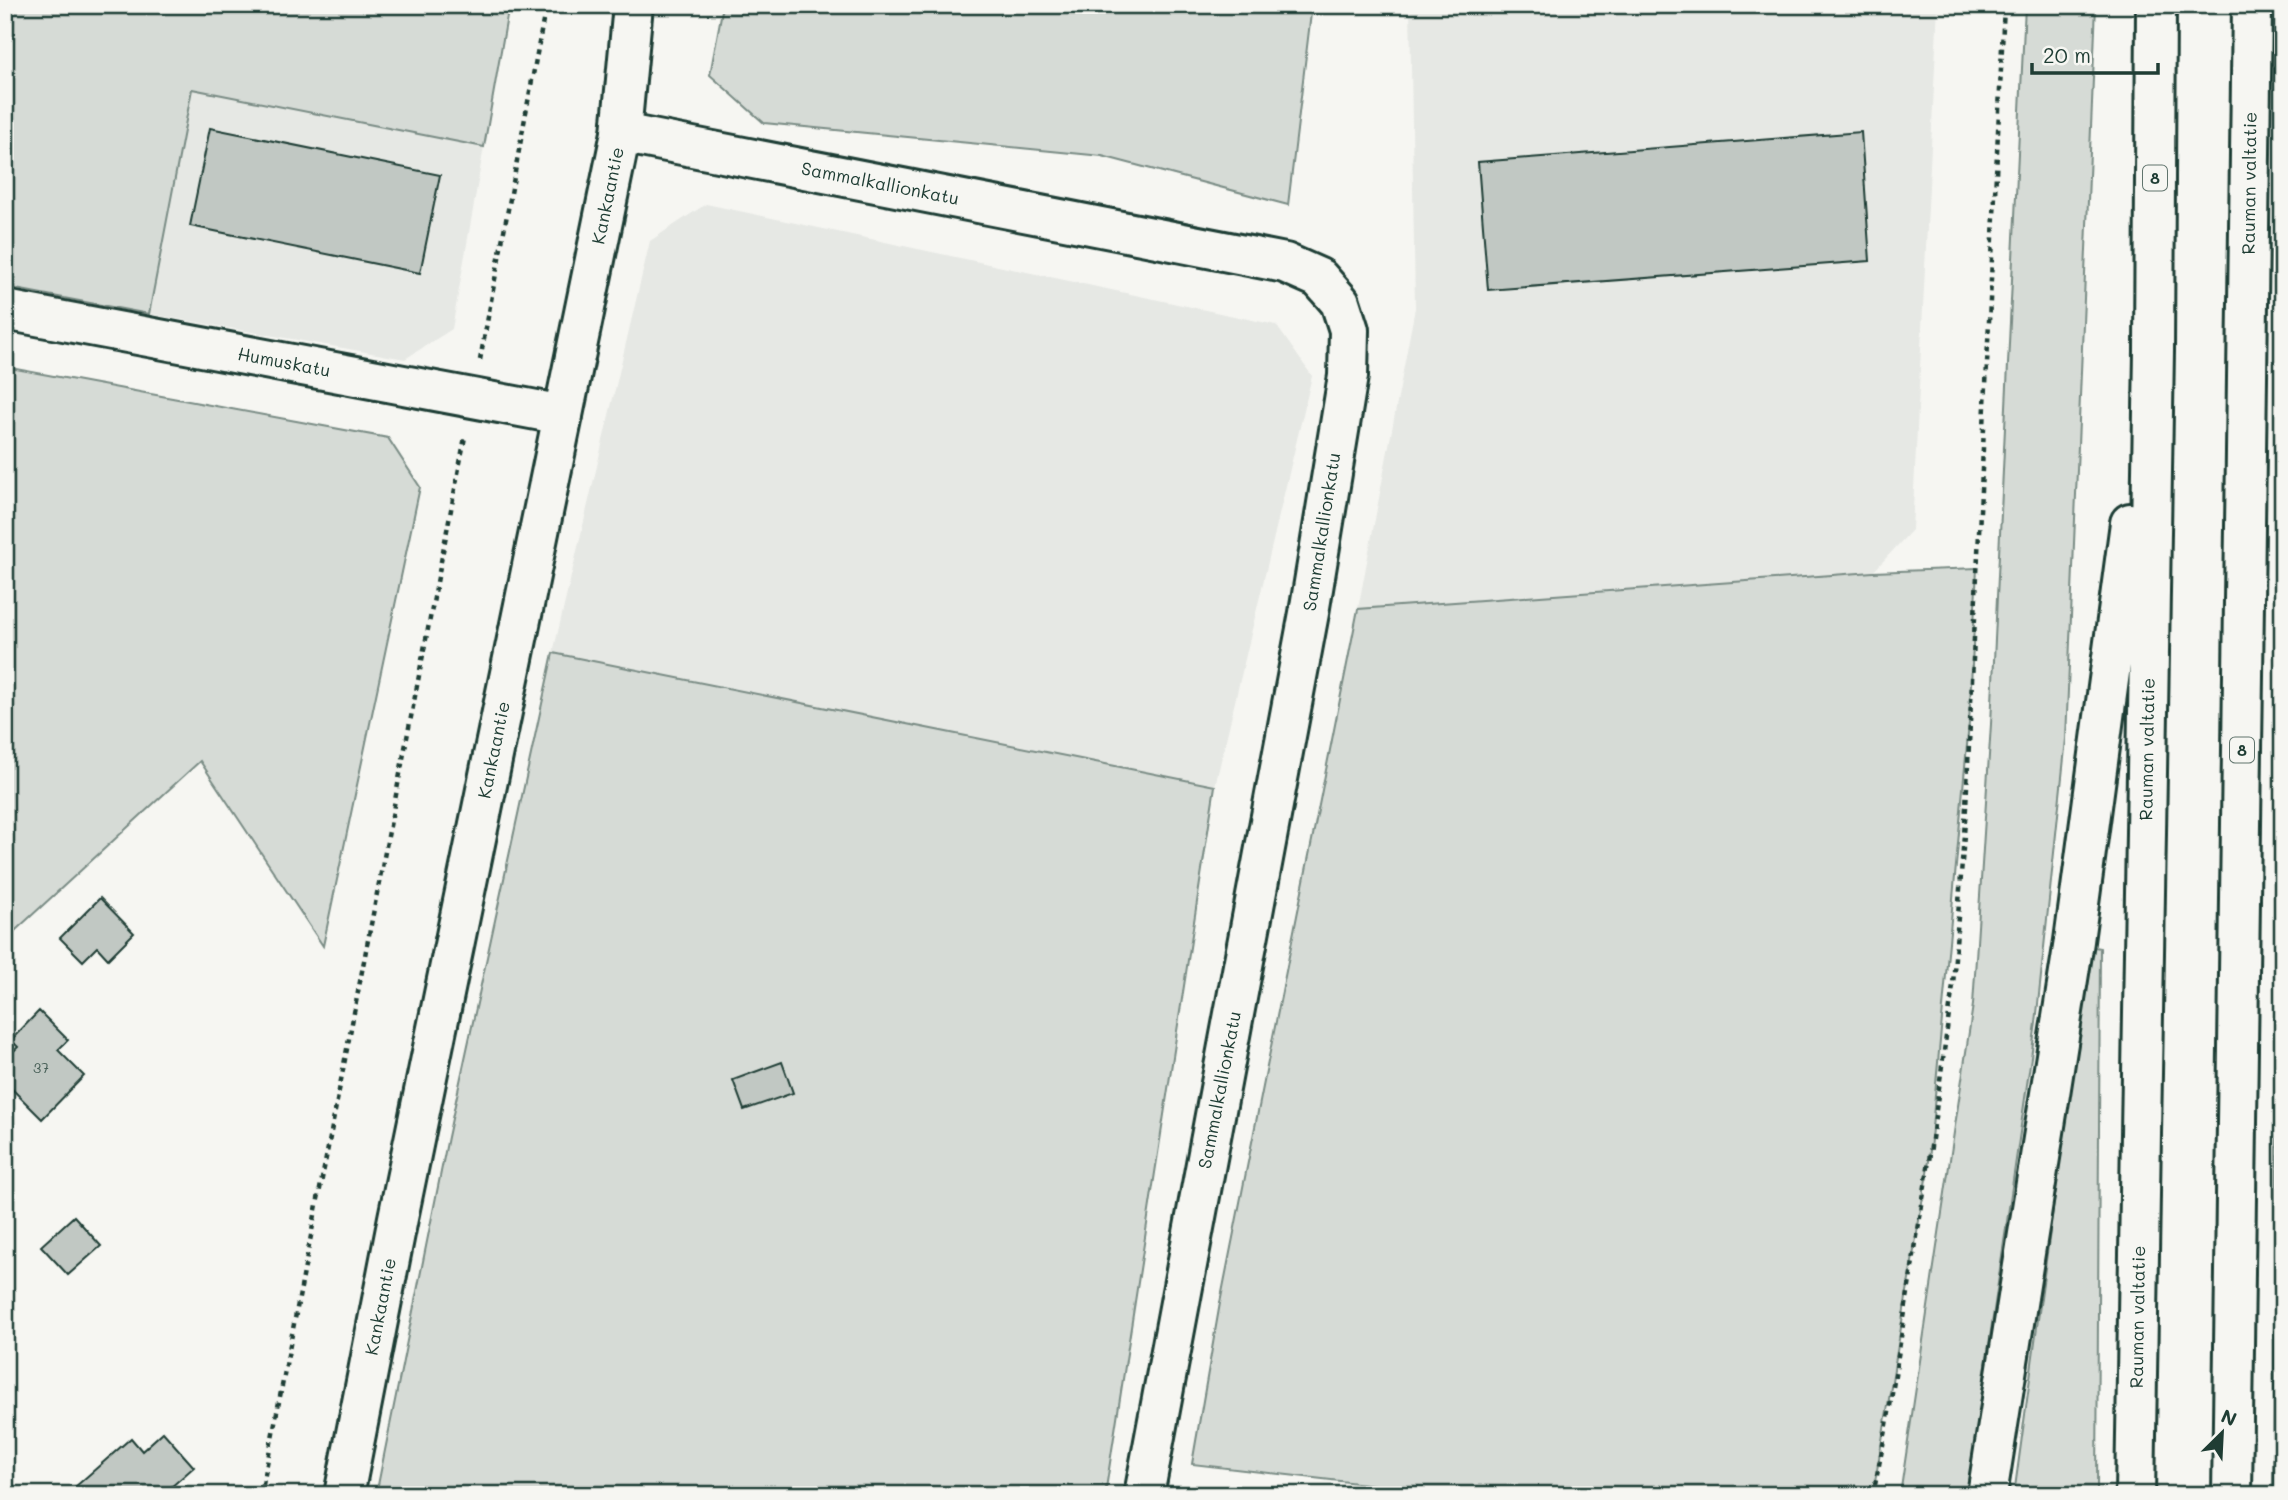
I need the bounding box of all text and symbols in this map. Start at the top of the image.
scale bar [2032,32,2158,76]
text: 20 m [2043,41,2091,68]
street label: Rauman valtatie [2236,111,2262,255]
street label: Kankaantie [585,145,629,246]
street label: Sammalkallionkatu [799,156,961,210]
road number: 8 [2143,166,2167,190]
street label: Humuskatu [236,341,333,382]
street label: Sammalkallionkatu [1297,451,1345,613]
street label: Rauman valtatie [2133,677,2160,821]
street label: Kankaantie [472,699,515,801]
road number: 8 [2230,737,2254,762]
street label: Sammalkallionkatu [1192,1009,1246,1171]
house number: 37 [33,1058,49,1077]
street label: Rauman valtatie [2124,1245,2150,1389]
street label: Kankaantie [359,1256,401,1357]
north arrow [2186,1398,2256,1468]
text: N [2217,1403,2241,1431]

